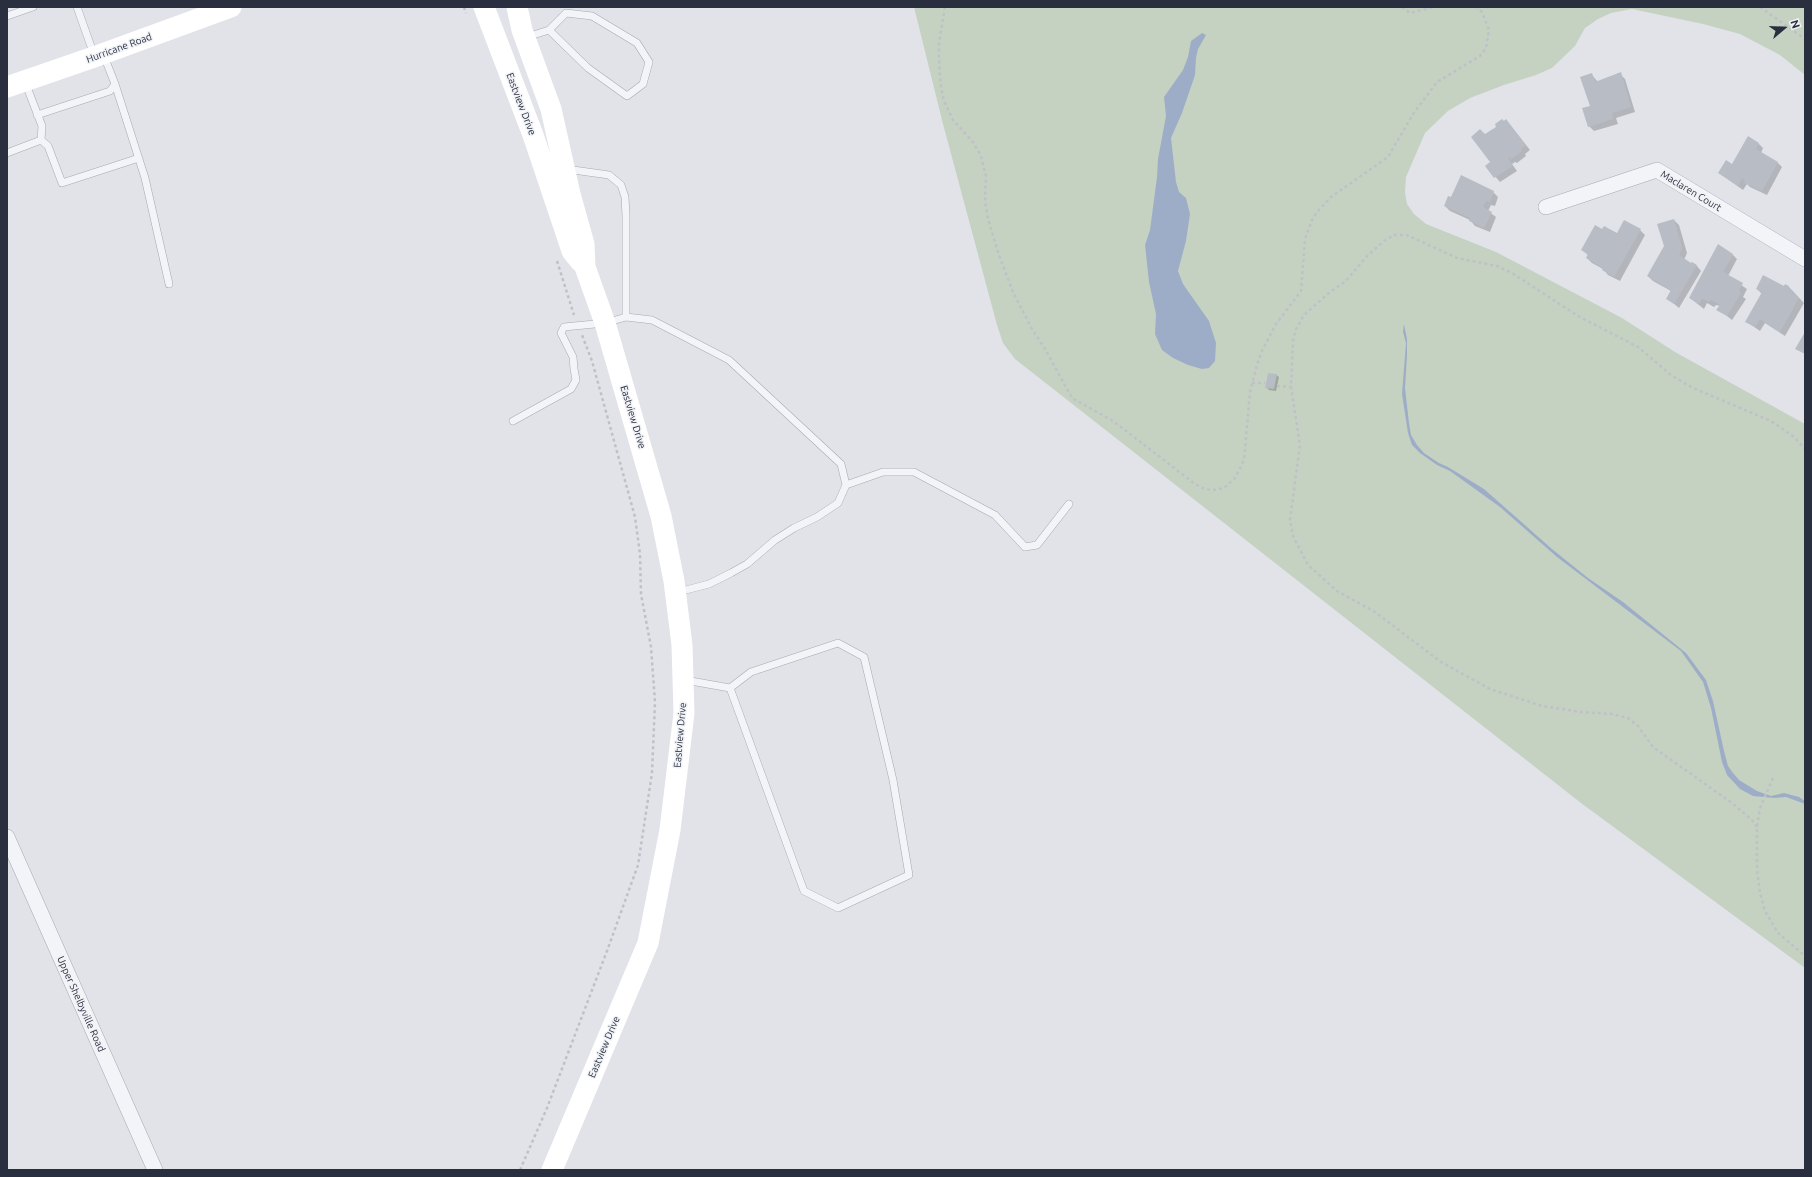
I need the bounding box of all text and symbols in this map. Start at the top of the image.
north arrow [1764,8,1804,48]
text: N [1788,18,1802,30]
street label: Hurricane Road [85,31,153,65]
street label: Eastview Drive [504,71,538,137]
street label: Maclaren Court [1658,168,1724,214]
street label: Eastview Drive [618,384,648,450]
street label: Eastview Drive [671,702,689,768]
street label: Upper Shelbyville Road [54,954,108,1054]
street label: Eastview Drive [586,1014,622,1080]

